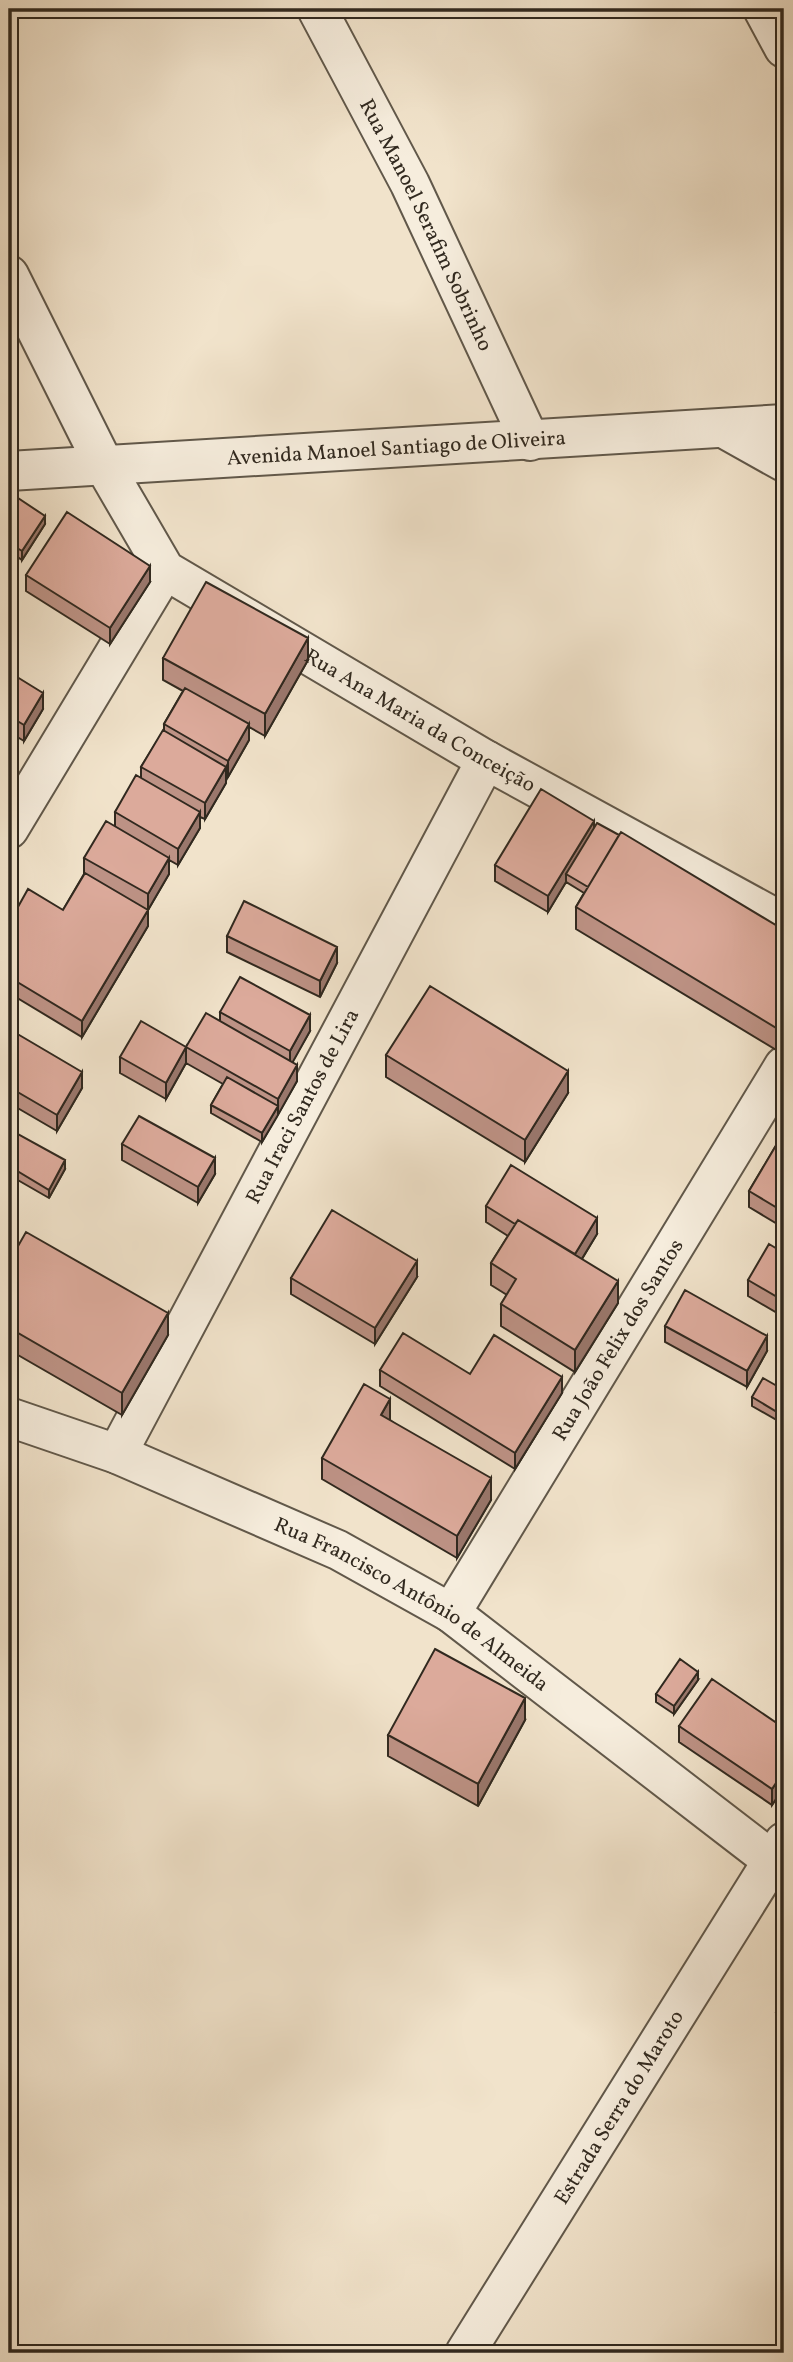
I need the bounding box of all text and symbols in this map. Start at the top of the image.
street label: Rua Manoel Serafim Sobrinho [351,94,499,356]
street label: Avenida Manoel Santiago de Oliveira [226,424,567,474]
street label: Rua Ana Maria da Conceição [298,643,540,800]
street label: Rua Iraci Santos de Lira [240,1004,367,1209]
street label: Rua João Felix dos Santos [546,1234,691,1447]
street label: Rua Francisco Antônio de Almeida [269,1511,554,1699]
street label: Estrada Serra do Maroto [548,2005,692,2211]

